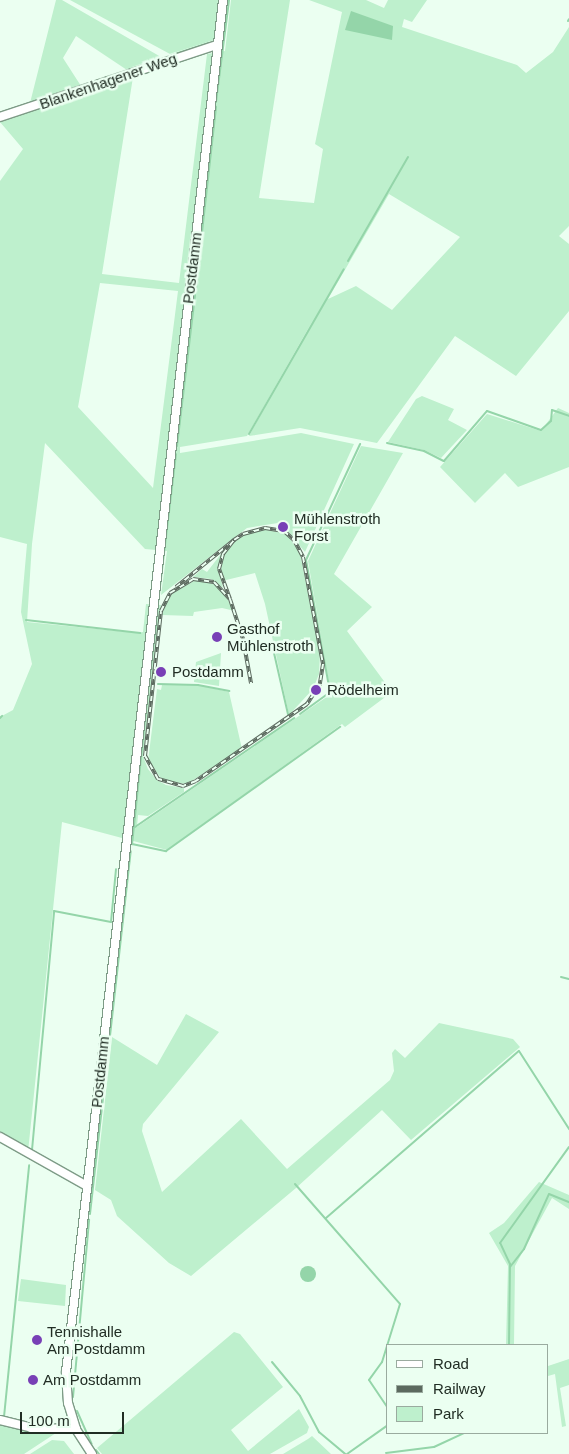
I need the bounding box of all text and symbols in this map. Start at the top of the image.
street label: Blankenhagener Weg [37,49,179,113]
street label: Postdamm [179,231,205,305]
place label: Mühlenstroth Forst [294,509,381,544]
marker: Mühlenstroth Forst [276,520,290,534]
place label: Gasthof Mühlenstroth [227,619,314,654]
marker: Gasthof Mühlenstroth [211,631,223,643]
place label: Postdamm [172,663,244,681]
marker: Postdamm [154,665,168,679]
place label: Rödelheim [327,681,399,699]
marker: Rödelheim [309,683,323,697]
street label: Postdamm [87,1035,113,1109]
place label: Tennishalle Am Postdamm [47,1322,145,1357]
marker: Tennishalle Am Postdamm [31,1334,43,1346]
legend [386,1344,549,1434]
text: Road [433,1355,469,1372]
place label: Am Postdamm [43,1371,141,1389]
marker: Am Postdamm [27,1374,39,1386]
text: Railway [433,1380,486,1397]
scale bar [22,1402,126,1434]
text: Park [433,1405,464,1422]
text: 100 m [28,1412,70,1429]

